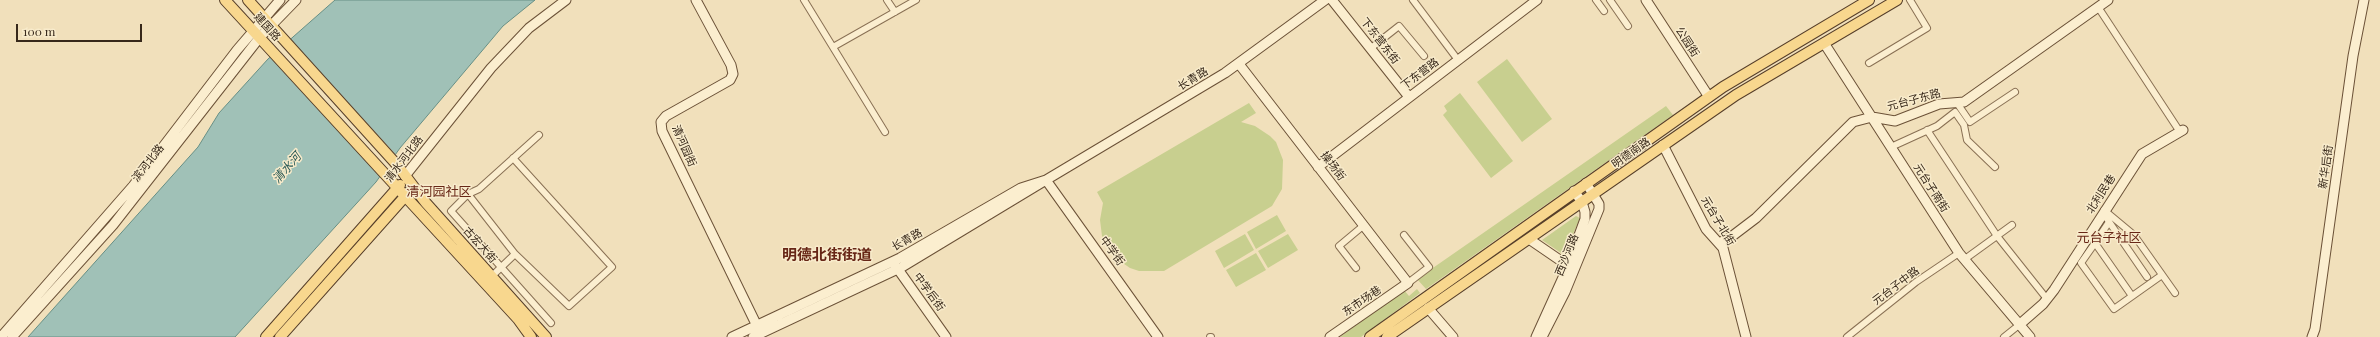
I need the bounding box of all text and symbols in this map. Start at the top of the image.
street label: 建国路 [251,10,283,44]
street label: 下东营东街 [1358,15,1402,67]
scale bar [18,16,144,42]
text: 100 m [23,23,55,39]
street label: 公园街 [1672,25,1702,59]
street label: 下东营路 [1398,55,1442,93]
street label: 长青路 [1175,65,1211,93]
street label: 元台子东路 [1886,87,1942,113]
street label: 清河园街 [669,123,699,169]
street label: 清水河北路 [382,133,426,185]
street label: 明德南路 [1609,135,1653,171]
street label: 滨河北路 [129,142,167,184]
street label: 新华后街 [2316,144,2336,190]
street label: 操场街 [1318,149,1348,183]
water label: 清水河 [270,150,304,186]
street label: 元台子南街 [1910,161,1952,215]
street label: 北利民巷 [2083,172,2119,216]
district label: 清河园社区 [407,184,471,200]
street label: 元台子北街 [1698,194,1738,248]
street label: 古宏大街 [460,224,500,266]
street label: 长青路 [889,226,925,254]
district label: 元台子社区 [2077,230,2141,246]
street label: 西沙河路 [1553,232,1581,278]
street label: 中学街 [1097,234,1127,268]
district label: 明德北街街道 [782,246,872,264]
street label: 元台子中路 [1870,264,1922,308]
street label: 中学后街 [911,270,947,314]
street label: 东市场巷 [1340,283,1384,319]

